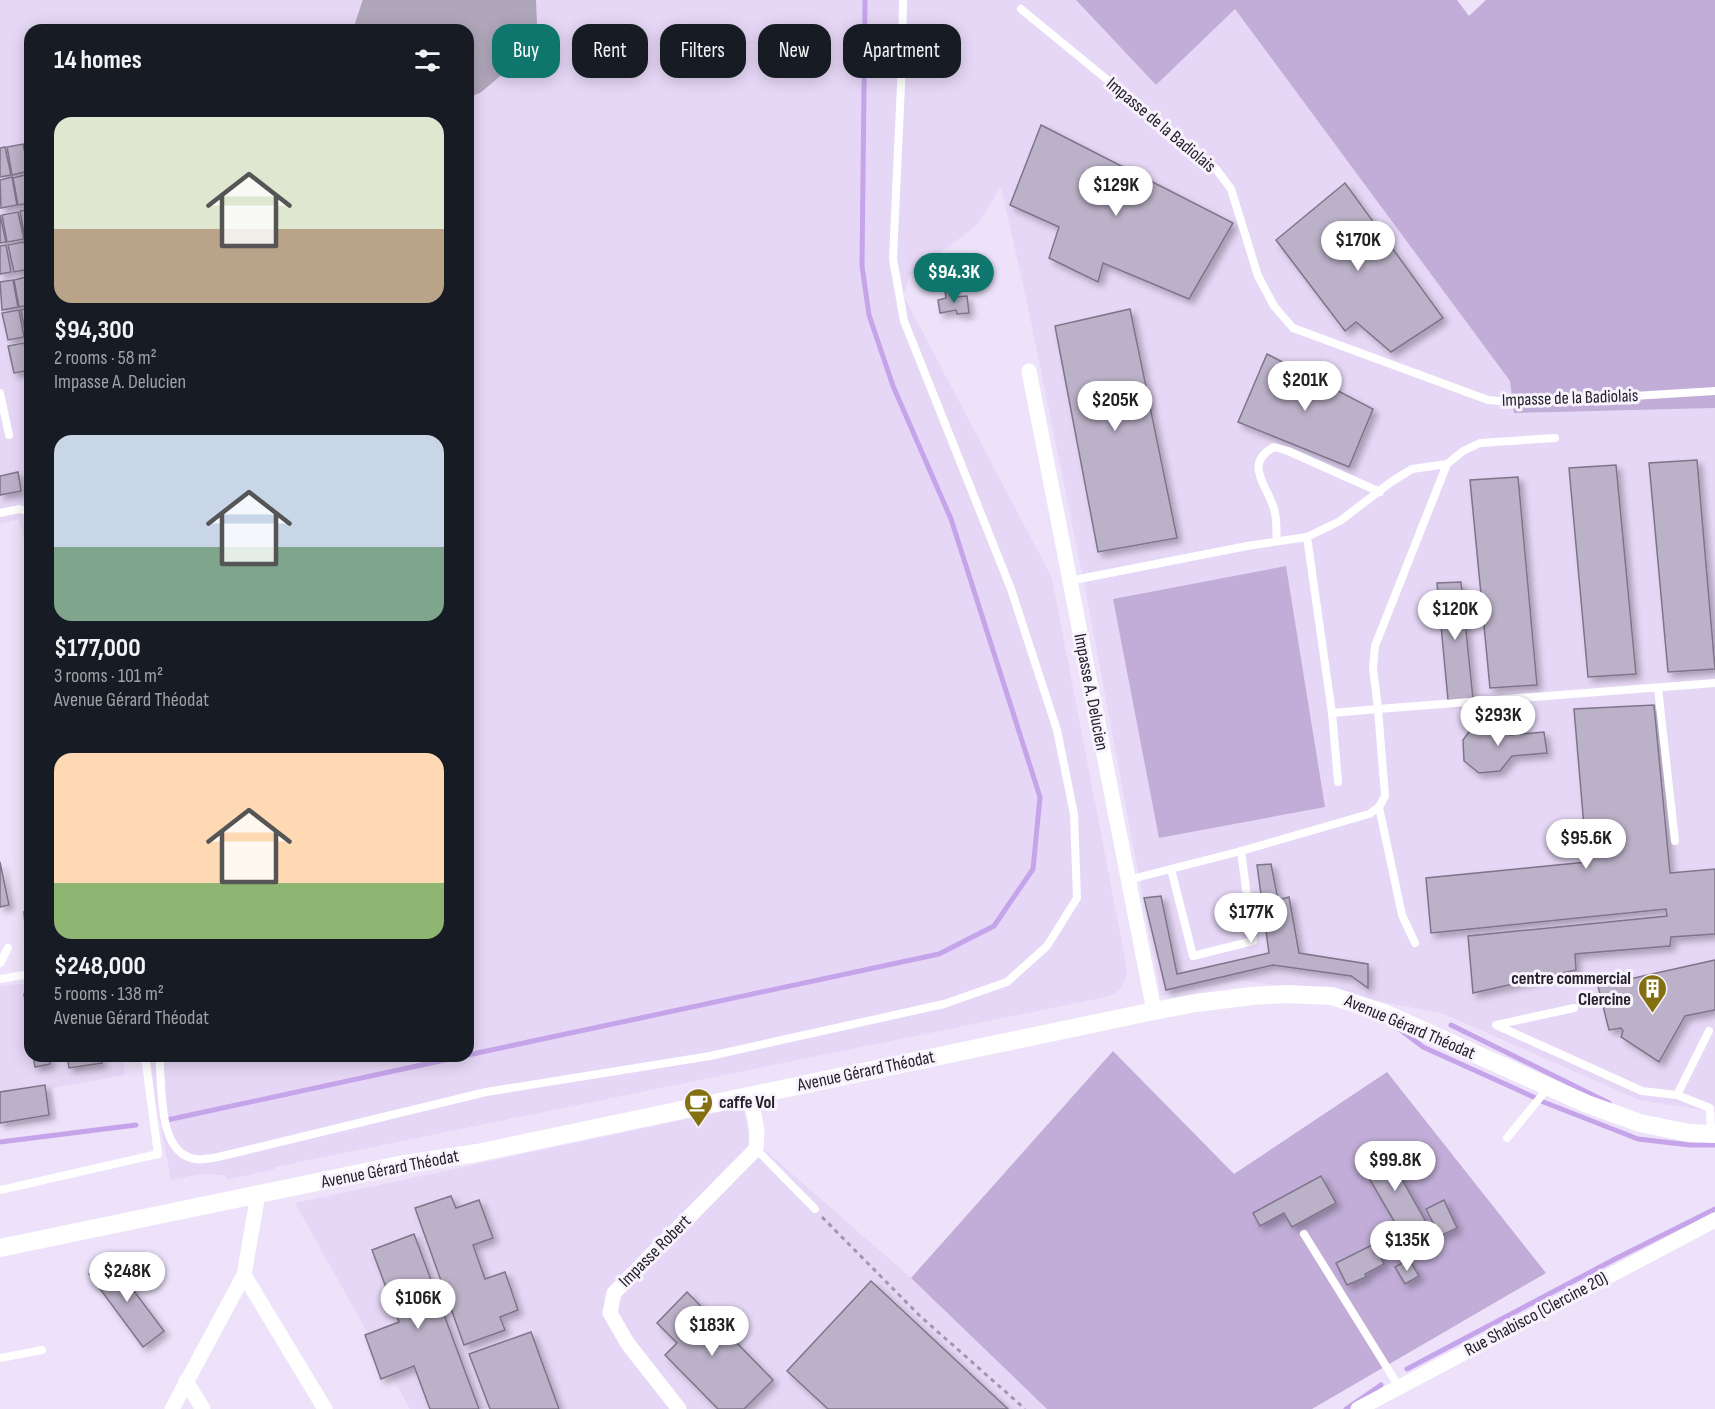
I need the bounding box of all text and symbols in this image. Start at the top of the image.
chip: Buy [492,24,560,78]
chip: Rent [572,24,648,78]
chip: Filters [660,24,746,78]
chip: New [758,24,831,78]
chip: Apartment [843,24,961,78]
icon: filters [411,44,444,77]
text: 14 homes [54,45,142,76]
street label: Impasse de la Badiolais [1102,73,1220,177]
icon: home [195,156,303,264]
pin: $129K [1074,166,1158,217]
text: $129K [1093,173,1139,197]
pin: $170K [1316,221,1400,272]
text: $170K [1335,228,1381,252]
pin: $94.3K [905,253,1003,304]
text: $94.3K [928,260,980,284]
text: $94,300 [54,315,134,346]
text: 2 rooms · 58 m² [54,346,157,370]
pin: $201K [1263,361,1347,412]
text: $201K [1282,368,1328,392]
text: Impasse A. Delucien [54,370,186,394]
pin: $205K [1073,381,1157,432]
street label: Impasse de la Badiolais [1501,385,1639,411]
text: $205K [1091,388,1139,412]
icon: home [195,474,303,582]
pin: $120K [1413,590,1497,641]
text: $120K [1432,597,1478,621]
street label: Impasse A. Delucien [1069,632,1113,752]
text: $177,000 [54,633,141,664]
text: 3 rooms · 101 m² [54,664,163,688]
text: Avenue Gérard Théodat [54,688,209,712]
pin: $293K [1456,696,1540,747]
text: $293K [1474,703,1522,727]
icon: home [195,792,303,900]
pin: $95.6K [1537,819,1635,870]
text: $95.6K [1560,826,1612,850]
pin: $177K [1209,893,1293,944]
text: $177K [1228,900,1274,924]
text: $248,000 [54,951,146,982]
place label: centre commercial Clercine [1511,968,1631,1010]
building icon: centre commercial Clercine [1636,972,1668,1014]
text: 5 rooms · 138 m² [54,982,164,1006]
street label: Avenue Gérard Théodat [1341,990,1479,1064]
text: Avenue Gérard Théodat [54,1006,209,1030]
street label: Avenue Gérard Théodat [795,1046,937,1096]
cafe icon: caffe Vol [682,1086,714,1128]
place label: caffe Vol [719,1092,775,1113]
pin: $99.8K [1346,1141,1444,1192]
street label: Avenue Gérard Théodat [318,1145,461,1193]
text: $99.8K [1369,1148,1421,1172]
street label: Impasse Robert [615,1210,696,1291]
pin: $135K [1365,1221,1449,1272]
text: $135K [1384,1228,1430,1252]
pin: $248K [85,1252,169,1303]
text: $248K [103,1259,151,1283]
street label: Rue Shabisco (Clercine 20) [1461,1267,1611,1361]
pin: $106K [376,1279,460,1330]
text: $106K [395,1286,441,1310]
pin: $183K [670,1306,754,1357]
text: $183K [689,1313,735,1337]

